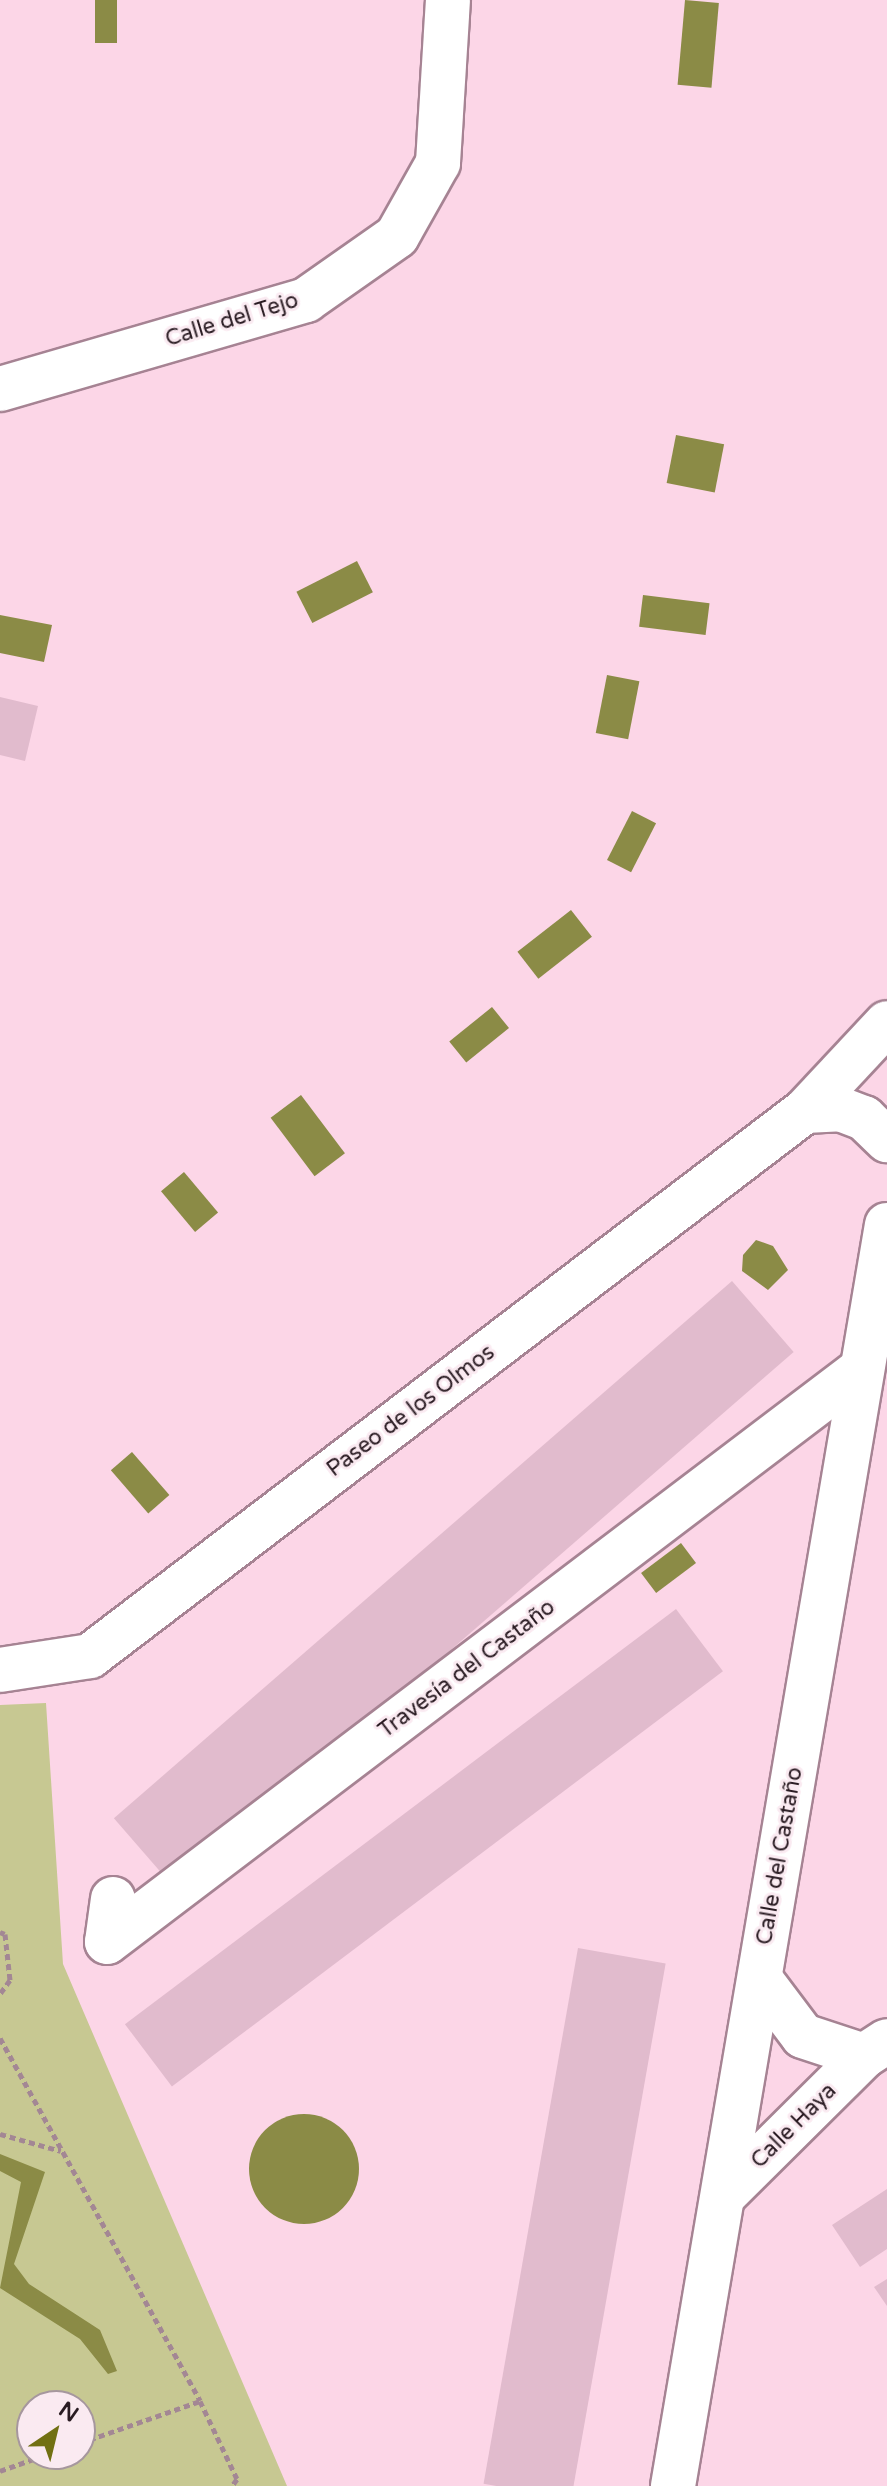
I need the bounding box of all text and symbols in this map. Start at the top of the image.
street label: Calle del Tejo [162,287,302,353]
street label: Paseo de los Olmos [322,1339,500,1483]
street label: Travesía del Castaño [374,1594,560,1744]
street label: Calle del Castaño [751,1765,809,1947]
street label: Calle Haya [746,2078,842,2174]
north arrow [16,2390,96,2470]
text: N [54,2396,83,2428]

